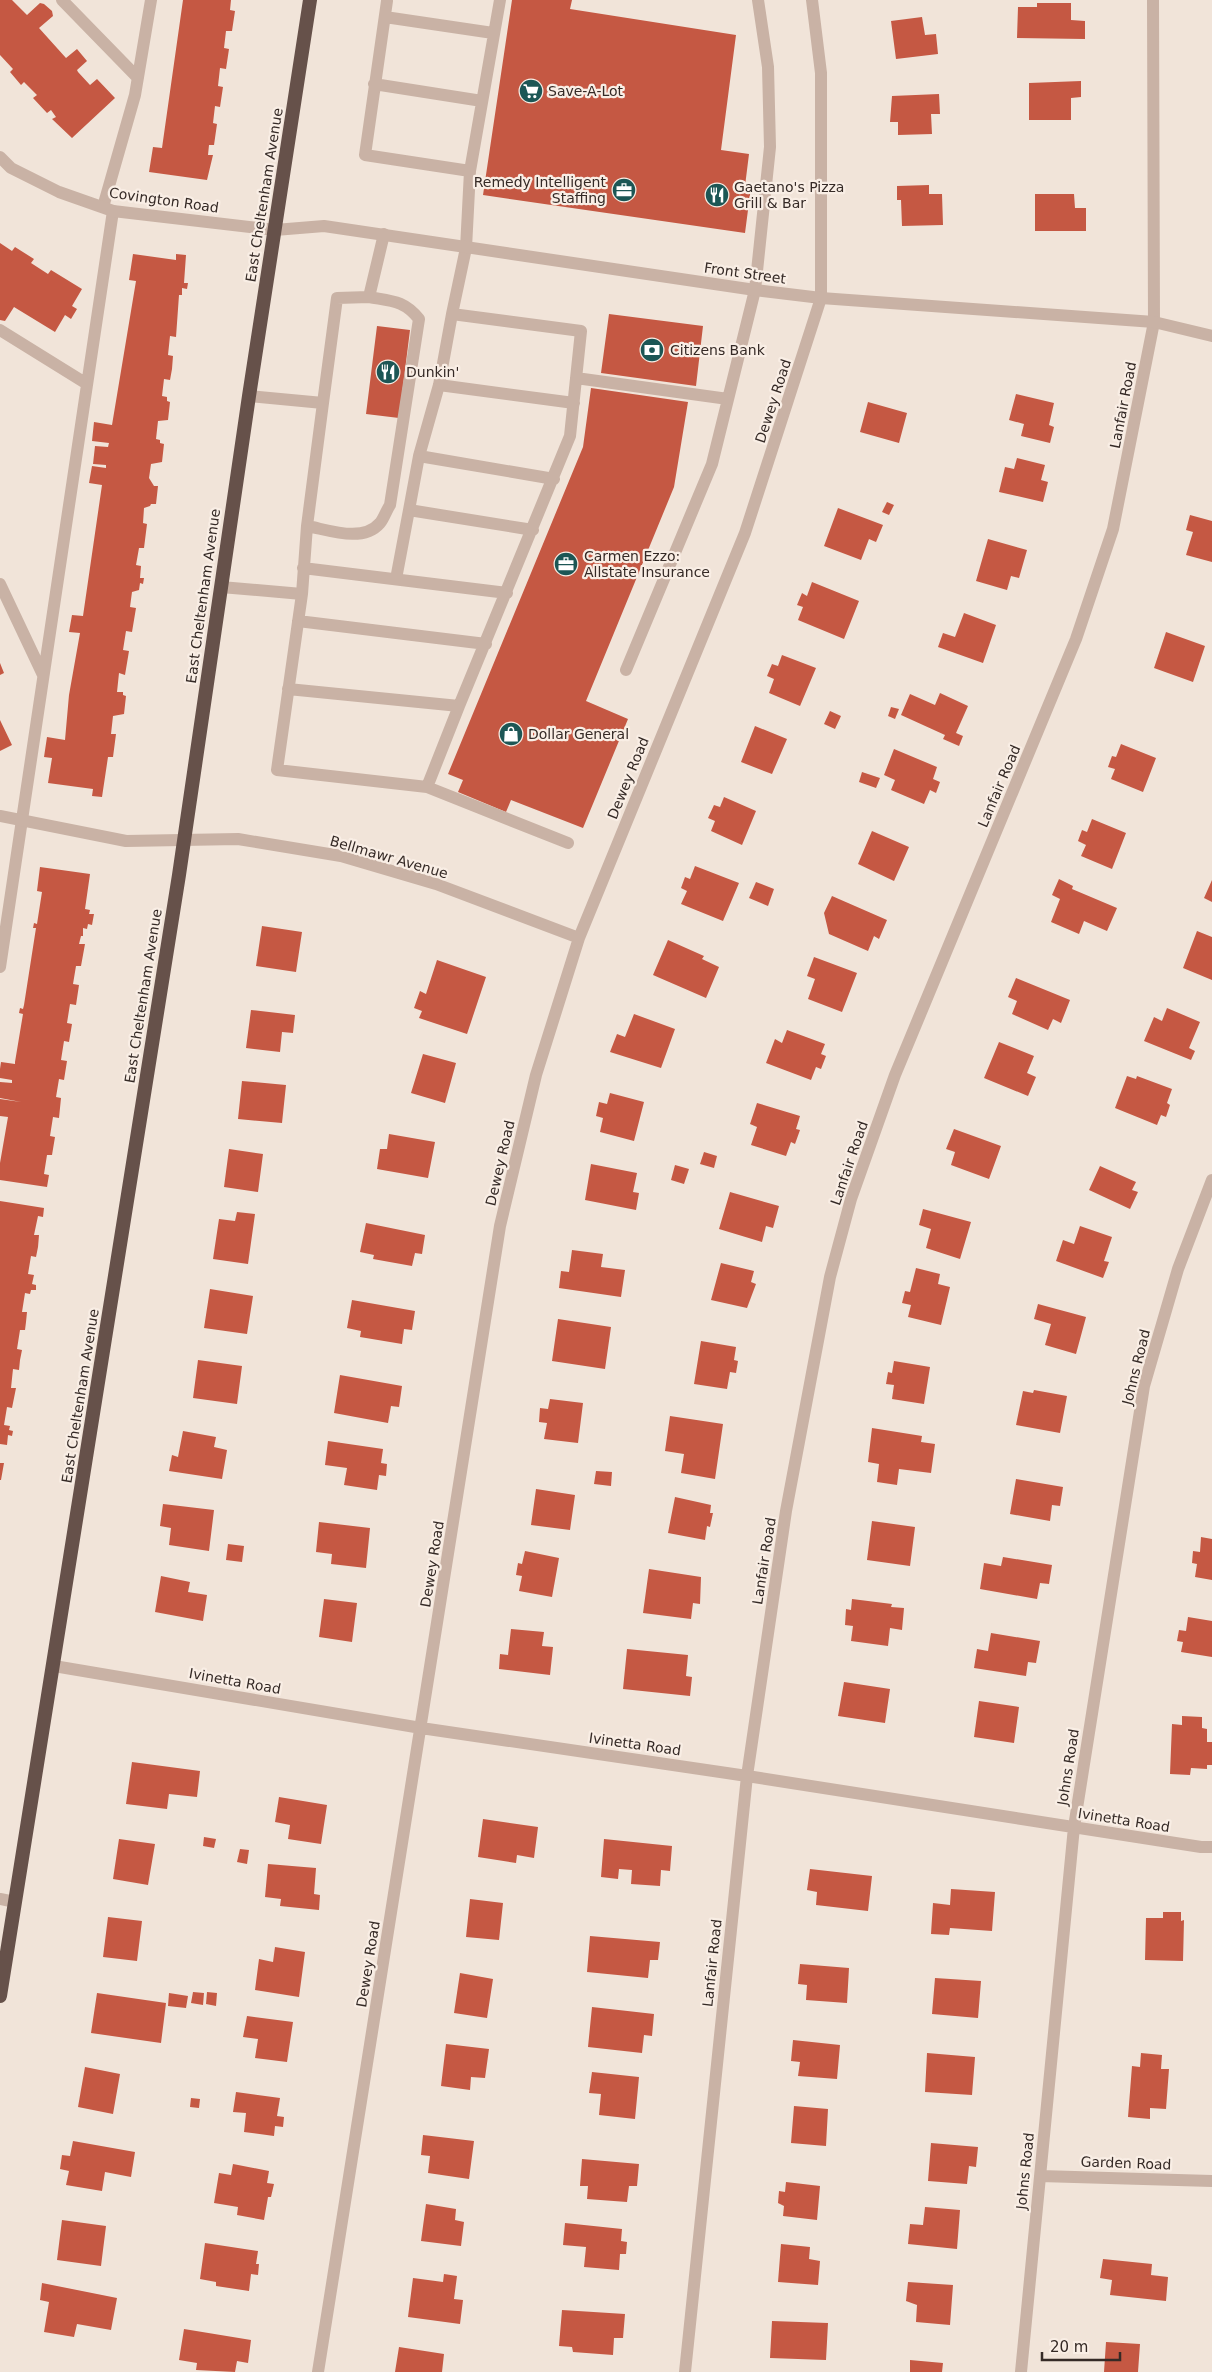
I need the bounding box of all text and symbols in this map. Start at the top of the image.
supermarket icon: Save-A-Lot [518,78,544,104]
place label: Save-A-Lot [548,83,624,99]
street label: East Cheltenham Avenue [242,107,286,283]
place label: Remedy Intelligent Staffing [474,174,606,206]
office icon: Remedy Intelligent Staffing [611,177,637,203]
place label: Gaetano's Pizza Grill & Bar [734,179,844,211]
restaurant icon: Gaetano's Pizza Grill & Bar [704,182,730,208]
street label: Covington Road [108,184,220,216]
street label: Front Street [703,259,787,287]
bank icon: Citizens Bank [639,337,665,363]
place label: Citizens Bank [670,342,766,358]
street label: Dewey Road [752,357,794,445]
restaurant icon: Dunkin' [375,359,401,385]
street label: Lanfair Road [1107,360,1139,450]
place label: Dunkin' [406,364,459,380]
street label: East Cheltenham Avenue [183,508,223,684]
place label: Carmen Ezzo: Allstate Insurance [584,548,710,580]
office icon: Carmen Ezzo: Allstate Insurance [553,551,579,577]
shop icon: Dollar General [498,721,524,747]
place label: Dollar General [528,726,629,742]
street label: Dewey Road [604,735,652,821]
street label: Lanfair Road [974,742,1024,830]
street label: Bellmawr Avenue [328,833,450,881]
street label: East Cheltenham Avenue [121,908,165,1084]
street label: Dewey Road [482,1119,518,1207]
street label: Lanfair Road [827,1119,871,1207]
street label: East Cheltenham Avenue [58,1308,102,1484]
street label: Johns Road [1119,1328,1153,1407]
street label: Lanfair Road [749,1516,779,1606]
street label: Dewey Road [417,1520,447,1608]
street label: Ivinetta Road [188,1665,282,1697]
street label: Johns Road [1054,1728,1082,1807]
street label: Ivinetta Road [588,1730,682,1758]
street label: Ivinetta Road [1077,1805,1171,1835]
street label: Lanfair Road [699,1918,725,2008]
street label: Dewey Road [353,1920,383,2008]
street label: Johns Road [1013,2132,1037,2211]
street label: Garden Road [1080,2153,1172,2173]
scale bar [1042,2330,1120,2362]
text: 20 m [1050,2338,1088,2356]

